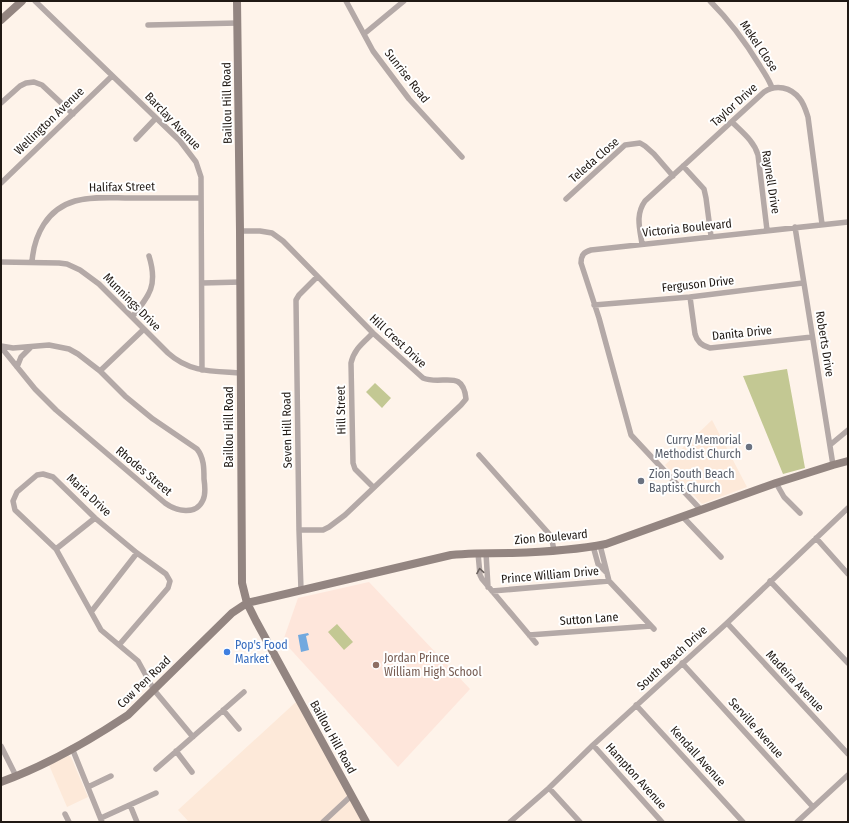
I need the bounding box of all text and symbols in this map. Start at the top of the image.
street label: Mekel Close [737,18,781,74]
street label: Sunrise Road [382,46,432,106]
street label: Baillou Hill Road [219,62,235,144]
street label: Taylor Drive [708,80,760,130]
street label: Wellington Avenue [11,84,87,158]
street label: Barclay Avenue [142,89,204,153]
street label: Teleda Close [566,135,622,185]
street label: Raynell Drive [759,149,783,215]
street label: Halifax Street [89,179,155,195]
street label: Victoria Boulevard [642,216,732,240]
street label: Munnings Drive [100,270,164,334]
street label: Ferguson Drive [661,273,735,295]
street label: Roberts Drive [813,310,837,378]
street label: Hill Crest Drive [367,311,429,371]
street label: Danita Drive [711,323,773,343]
street label: Hill Street [334,385,348,435]
street label: Baillou Hill Road [222,386,236,468]
street label: Seven Hill Road [279,392,295,468]
place label: Curry Memorial Methodist Church [655,433,741,461]
marker: Curry Memorial Methodist Church [744,442,754,452]
street label: Rhodes Street [113,443,175,499]
place label: Zion South Beach Baptist Church [649,467,734,495]
street label: Maria Drive [64,471,114,519]
marker: Zion South Beach Baptist Church [636,476,646,486]
street label: Zion Boulevard [514,527,588,547]
street label: Prince William Drive [501,564,599,586]
one-way arrow [476,568,485,575]
street label: Sutton Lane [559,610,619,628]
street label: South Beach Drive [634,623,710,693]
place label: Pop's Food Market [235,638,288,666]
marker: Pop's Food Market [222,647,232,657]
street label: Madeira Avenue [763,648,827,714]
place label: Jordan Prince William High School [384,651,482,679]
street label: Cow Pen Road [114,653,174,711]
marker: Jordan Prince William High School [371,660,381,670]
street label: Serville Avenue [726,695,787,761]
street label: Baillou Hill Road [307,698,359,776]
street label: Kendall Avenue [667,723,729,789]
street label: Hampton Avenue [603,740,669,812]

